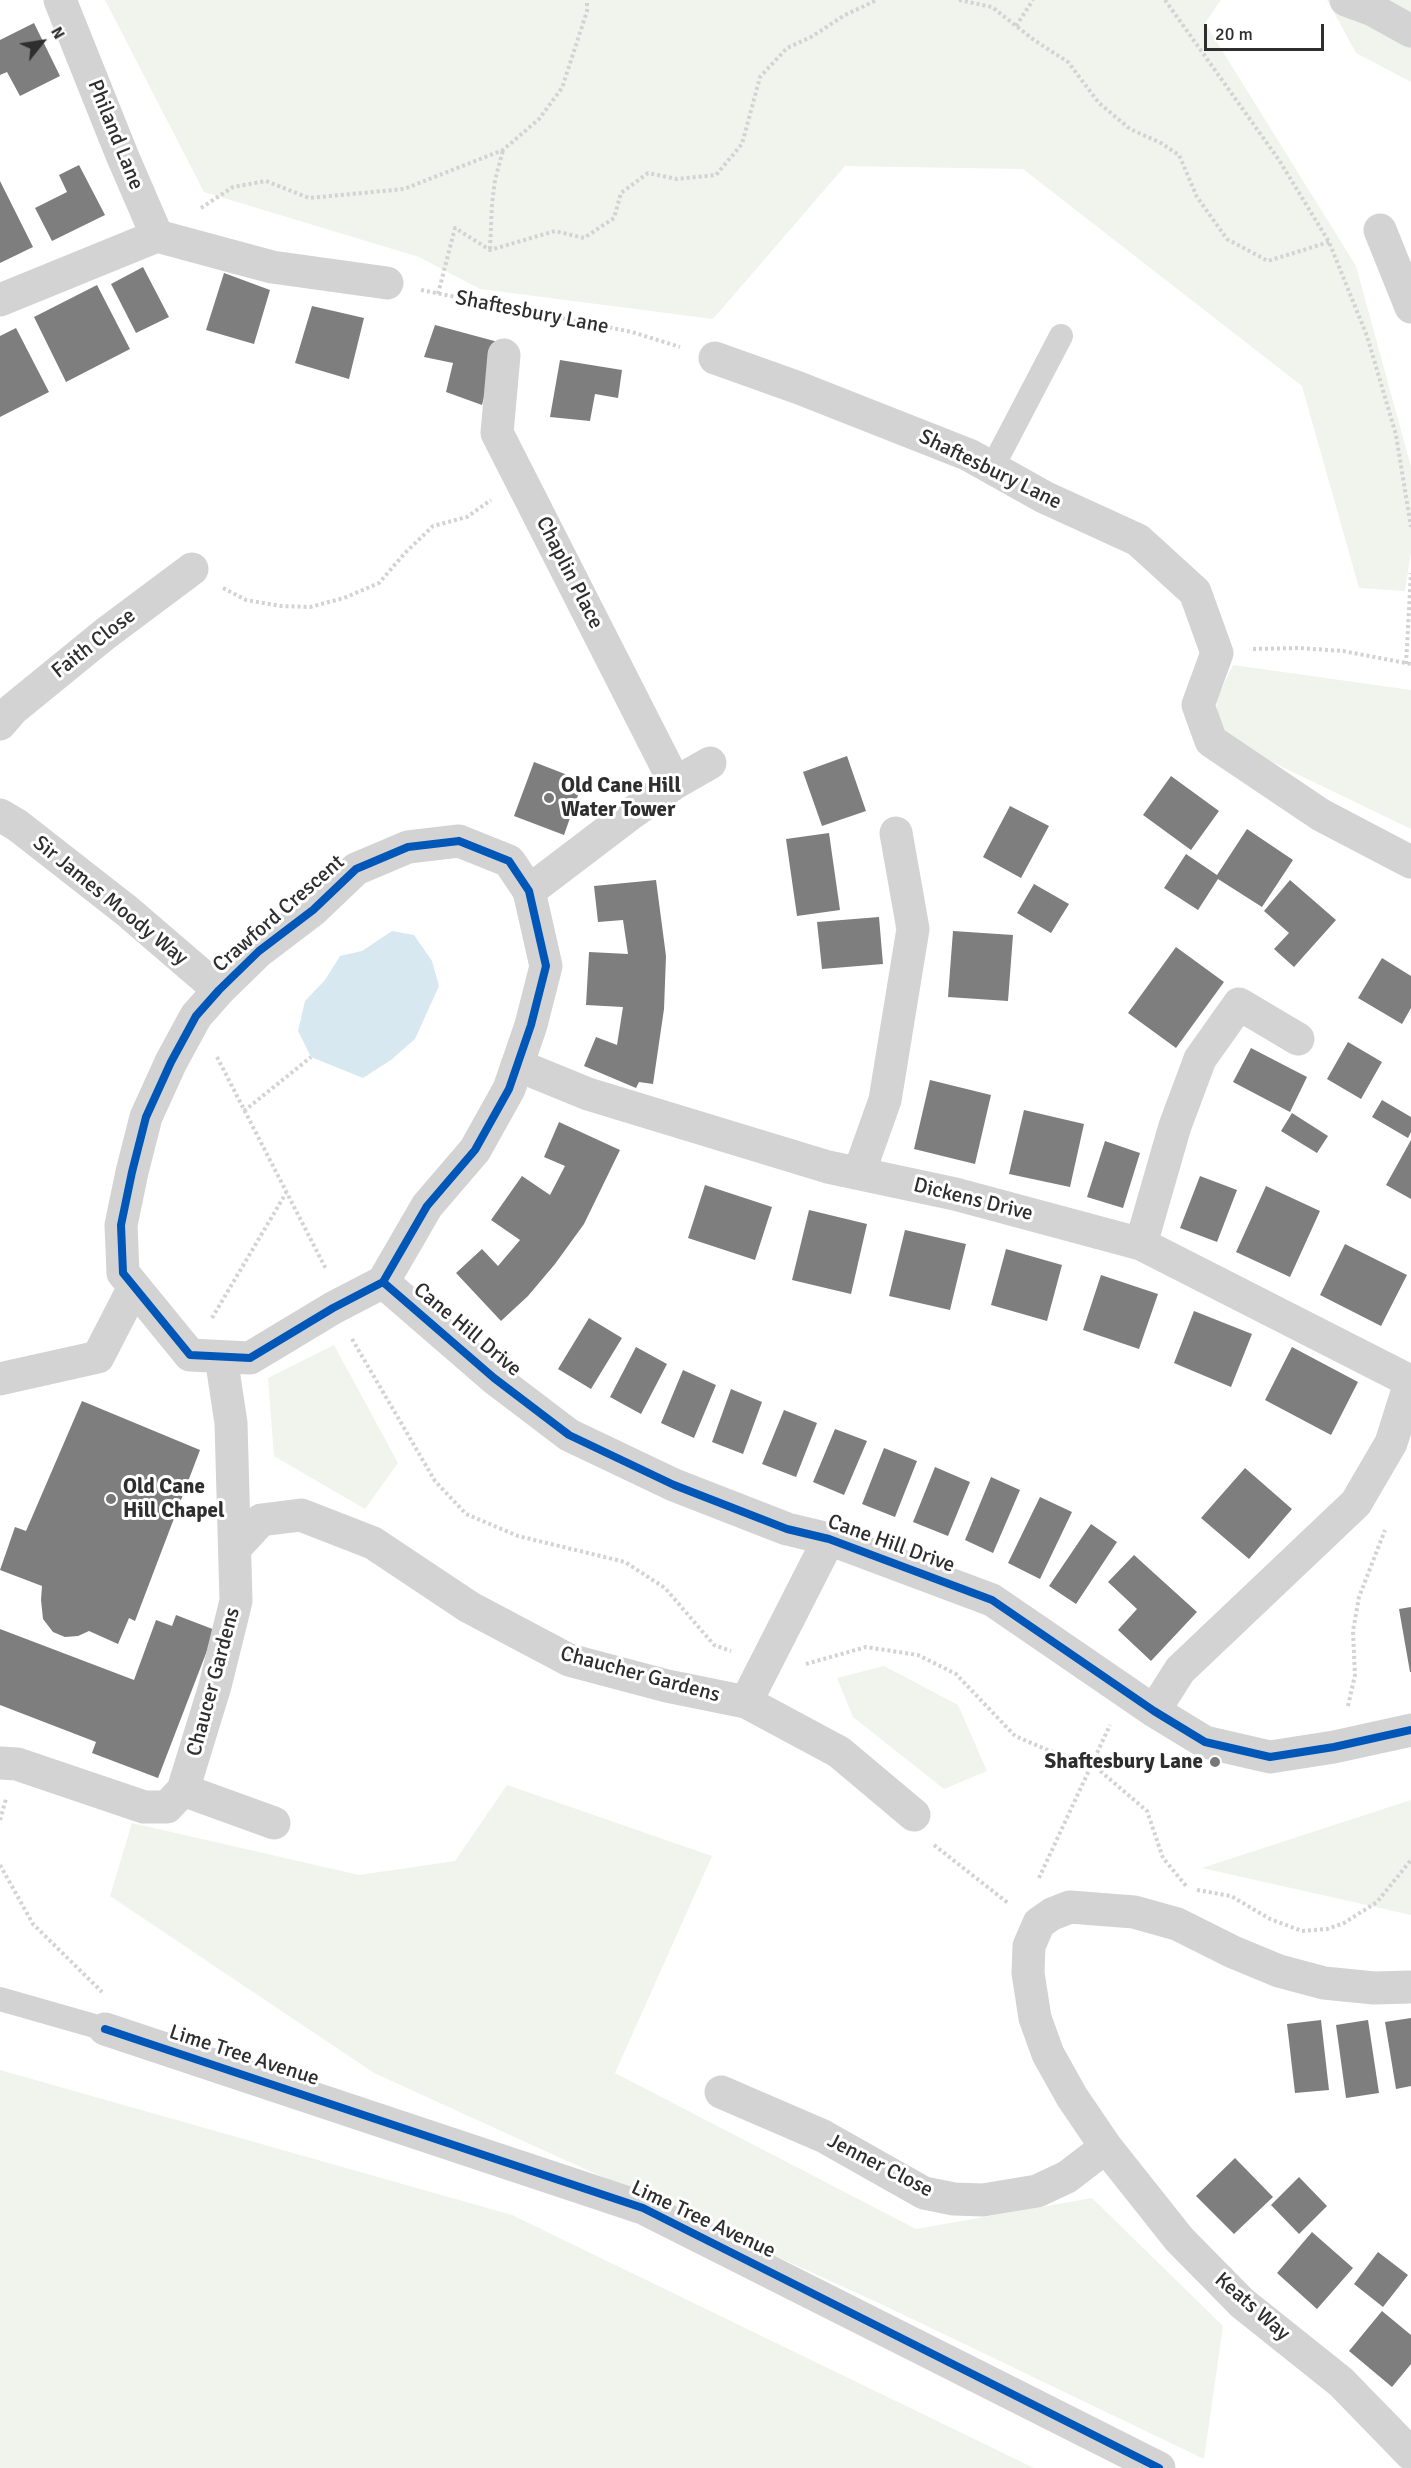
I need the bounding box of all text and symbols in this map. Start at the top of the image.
north arrow [12,12,72,72]
scale bar [1207,12,1327,50]
text: N [46,23,69,43]
text: 20 m [1215,23,1253,45]
street label: Philand Lane [82,76,148,194]
street label: Shaftesbury Lane [453,286,611,340]
street label: Shaftesbury Lane [915,425,1065,515]
street label: Chaplin Place [530,513,608,633]
street label: Faith Close [47,604,141,684]
place label: Old Cane Hill Water Tower [561,773,681,823]
marker: Old Cane Hill Water Tower [542,791,556,805]
street label: Sir James Moody Way [27,831,193,971]
street label: Crawford Crescent [208,850,350,978]
street label: Dickens Drive [911,1173,1035,1227]
street label: Cane Hill Drive [408,1278,526,1382]
place label: Old Cane Hill Chapel [123,1474,224,1524]
marker: Old Cane Hill Chapel [104,1492,118,1506]
street label: Cane Hill Drive [824,1509,958,1579]
street label: Chaucer Gardens [182,1605,246,1759]
street label: Chaucher Gardens [557,1642,723,1708]
place label: Shaftesbury Lane [1045,1749,1203,1775]
marker: Shaftesbury Lane [1208,1755,1222,1769]
street label: Lime Tree Avenue [166,2020,322,2092]
street label: Jenner Close [823,2129,937,2203]
street label: Lime Tree Avenue [627,2176,779,2264]
street label: Keats Way [1209,2267,1295,2347]

